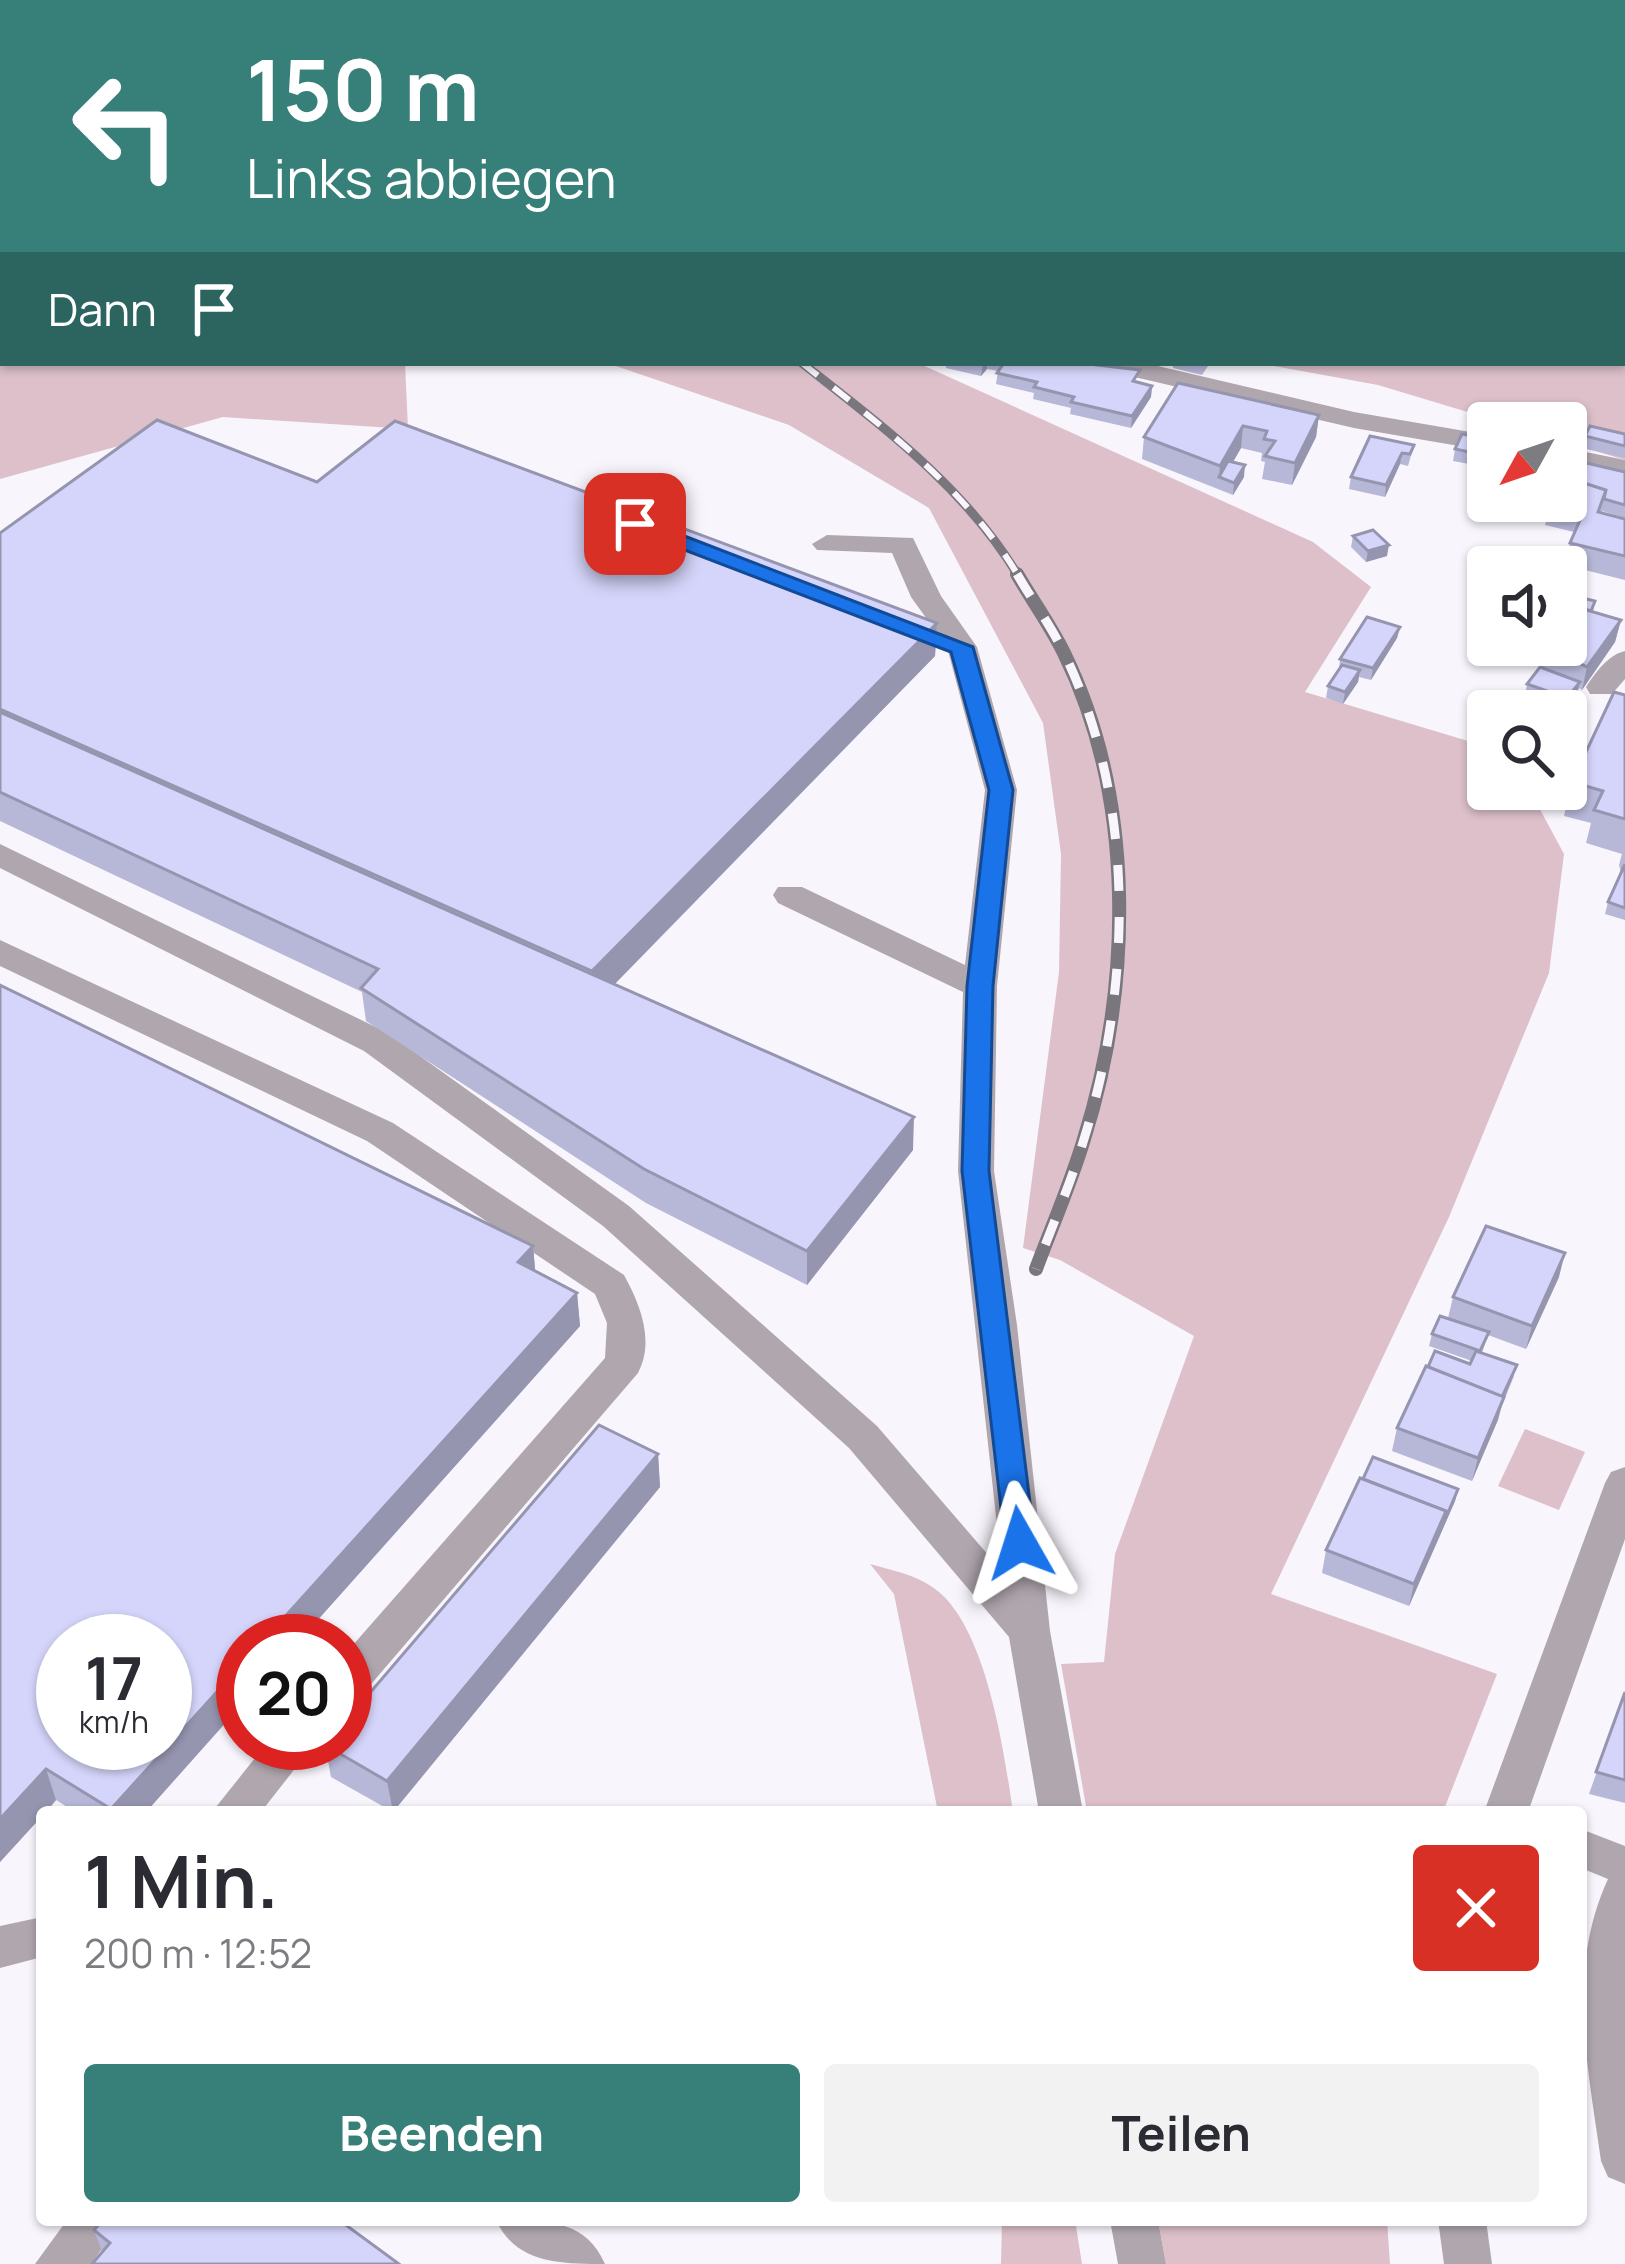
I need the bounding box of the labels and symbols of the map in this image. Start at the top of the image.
north arrow [1467,402,1587,522]
pin [584,473,686,575]
position arrow [957,1480,1083,1606]
speed limit sign: 20 [216,1614,372,1770]

